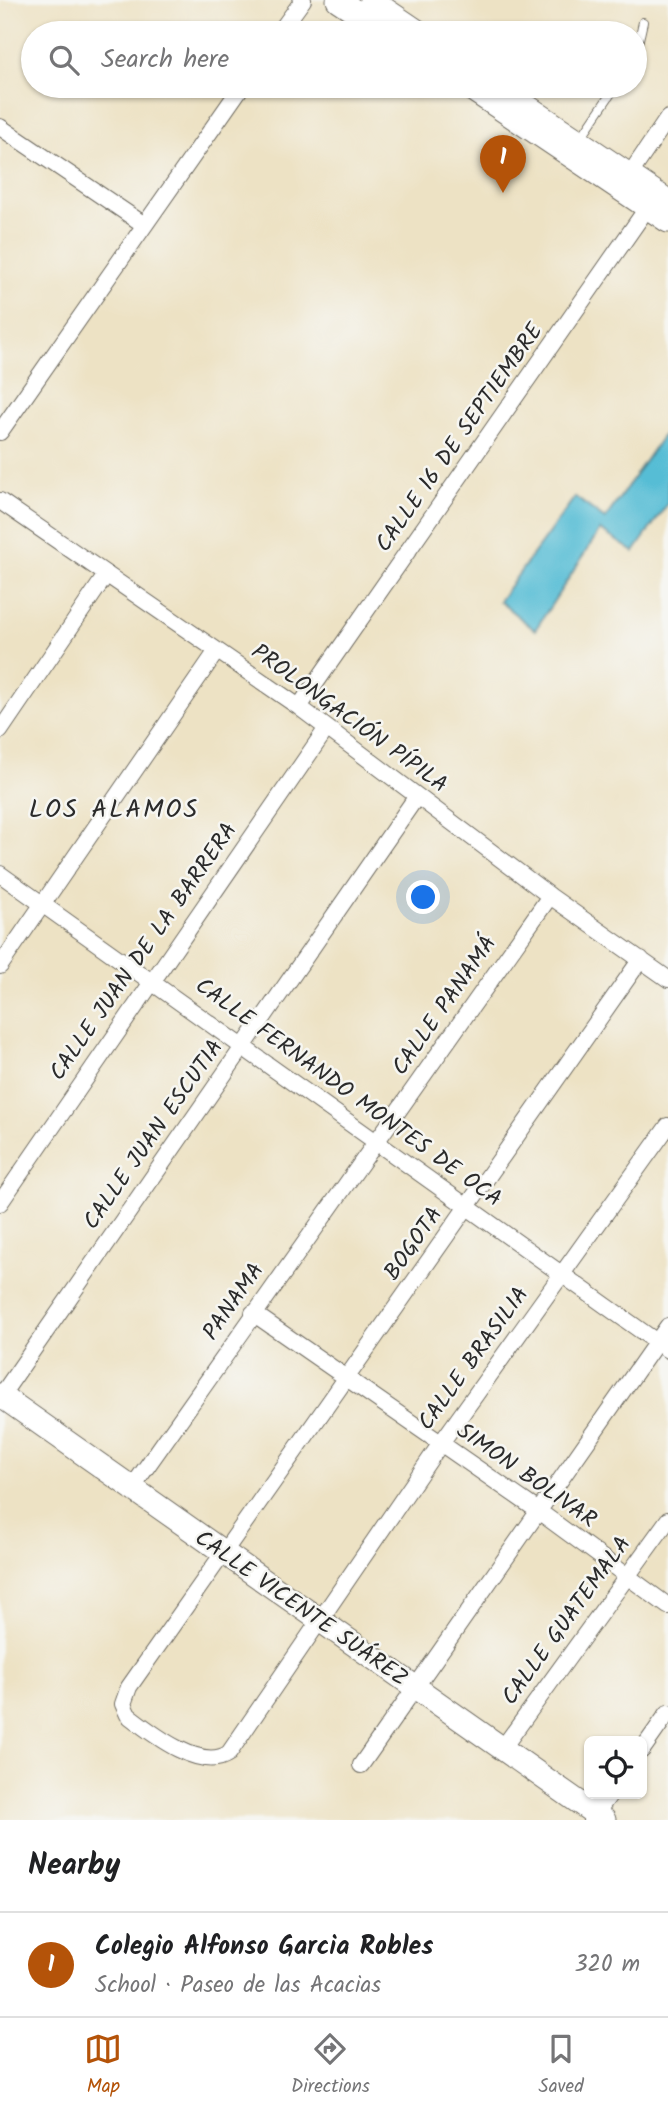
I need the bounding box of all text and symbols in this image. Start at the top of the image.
search box [21,21,647,98]
text: Search here [101,39,229,81]
icon: search [45,41,83,79]
pin: 1 [480,135,526,193]
street label: CALLE 16 DE SEPTIEMBRE [367,315,553,560]
street label: PROLONGACIÓN PÍPILA [243,635,455,803]
district label: LOS ALAMOS [29,789,199,831]
street label: CALLE JUAN DE LA BARRERA [41,815,247,1089]
your location [406,880,440,914]
street label: CALLE PANAMÁ [383,929,507,1083]
street label: CALLE FERNANDO MONTES DE OCA [187,969,509,1217]
street label: CALLE JUAN ESCUTIA [75,1032,233,1238]
street label: BOGOTA [375,1200,453,1288]
street label: PANAMA [194,1256,274,1348]
street label: CALLE BRASILIA [409,1279,539,1439]
street label: SIMON BOLIVAR [448,1414,604,1538]
street label: CALLE VICENTE SUÁREZ [187,1521,415,1697]
street label: CALLE GUATEMALA [493,1529,641,1713]
map controls [584,1736,647,1799]
button: locate [584,1736,647,1799]
text: Nearby [28,1842,120,1890]
text: Colegio Alfonso Garcia Robles [95,1926,433,1968]
text: 1 [48,1947,54,1983]
text: 320 m [574,1947,640,1983]
text: School · Paseo de las Acacias [95,1968,381,2004]
tab: Map [84,2030,122,2102]
tab: Directions [291,2030,370,2102]
tab: Saved [539,2030,584,2102]

